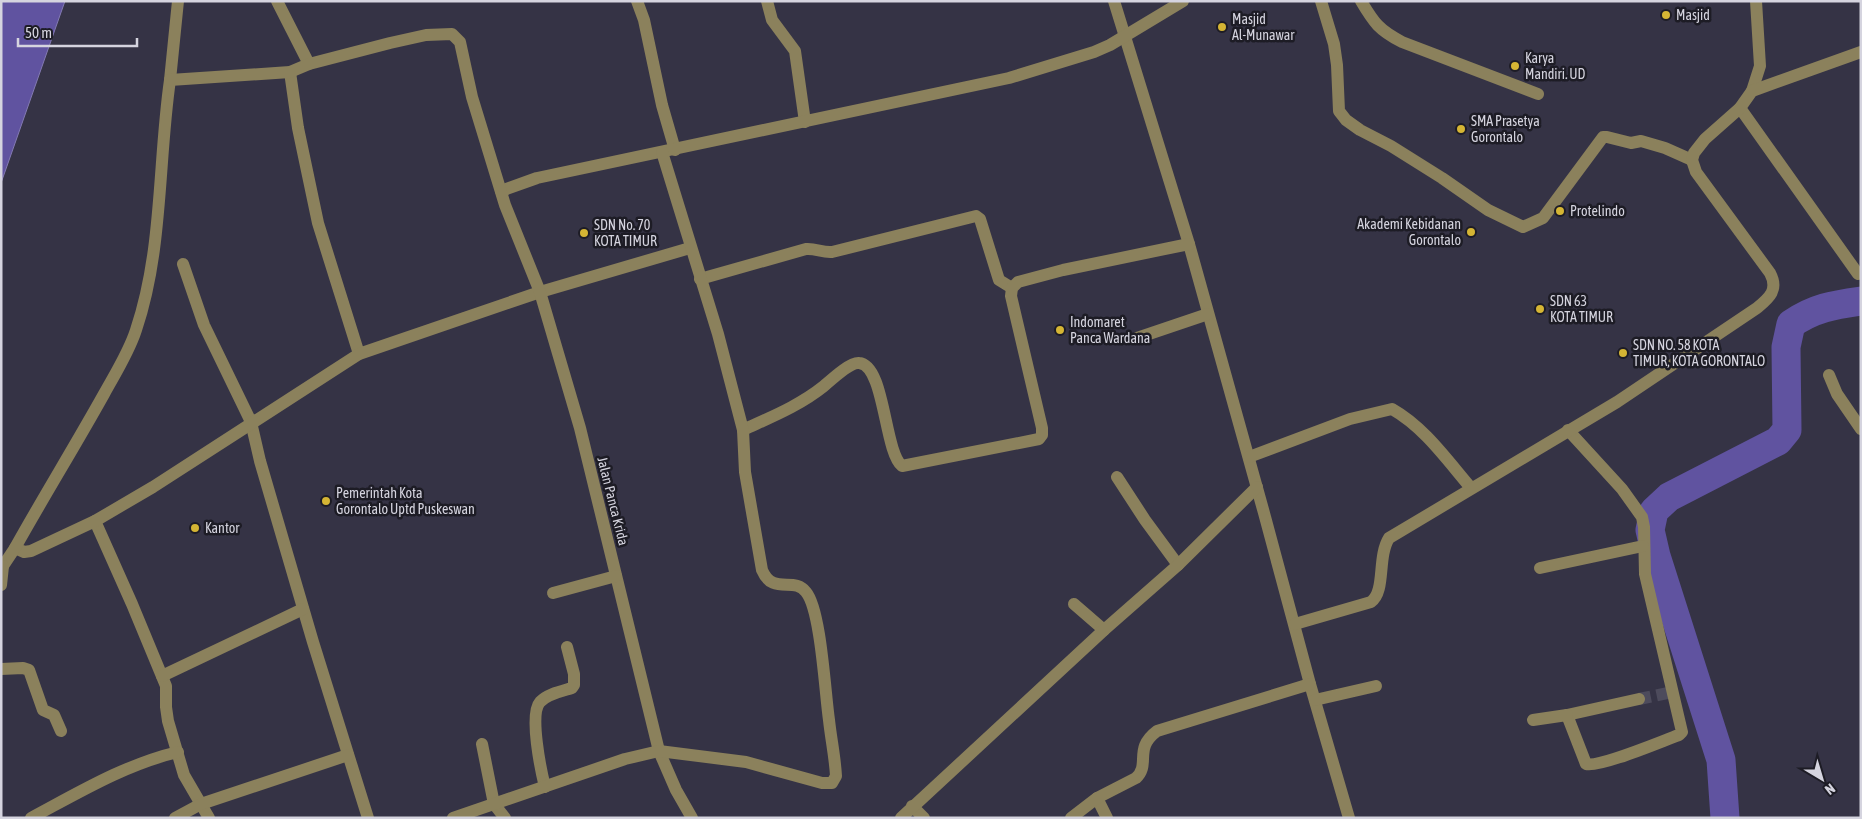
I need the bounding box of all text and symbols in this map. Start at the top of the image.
place label: Masjid [1676,7,1710,23]
marker: Masjid [1660,9,1672,21]
place label: Masjid Al-Munawar [1232,11,1295,43]
scale bar [18,15,136,47]
marker: Masjid Al-Munawar [1216,21,1228,33]
text: 50 m [25,24,52,41]
place label: Karya Mandiri. UD [1525,50,1586,82]
marker: Karya Mandiri. UD [1509,60,1521,72]
place label: SMA Prasetya Gorontalo [1471,113,1540,145]
marker: SMA Prasetya Gorontalo [1455,123,1467,135]
place label: Protelindo [1570,203,1625,219]
marker: Protelindo [1554,205,1566,217]
place label: Akademi Kebidanan Gorontalo [1357,216,1461,248]
place label: SDN No. 70 KOTA TIMUR [594,217,657,249]
marker: Akademi Kebidanan Gorontalo [1465,226,1477,238]
marker: SDN No. 70 KOTA TIMUR [578,227,590,239]
place label: SDN 63 KOTA TIMUR [1550,293,1613,325]
marker: SDN 63 KOTA TIMUR [1534,303,1546,315]
place label: Indomaret Panca Wardana [1070,314,1150,346]
marker: Indomaret Panca Wardana [1054,324,1066,336]
place label: SDN NO. 58 KOTA TIMUR, KOTA GORONTALO [1633,337,1765,369]
marker: SDN NO. 58 KOTA TIMUR, KOTA GORONTALO [1617,347,1629,359]
street label: Jalan Panca Krida [594,455,632,547]
place label: Pemerintah Kota Gorontalo Uptd Puskeswan [336,485,475,517]
marker: Pemerintah Kota Gorontalo Uptd Puskeswan [320,495,332,507]
place label: Kantor [205,520,240,536]
marker: Kantor [189,522,201,534]
north arrow [1797,754,1847,804]
text: N [1822,780,1838,798]

